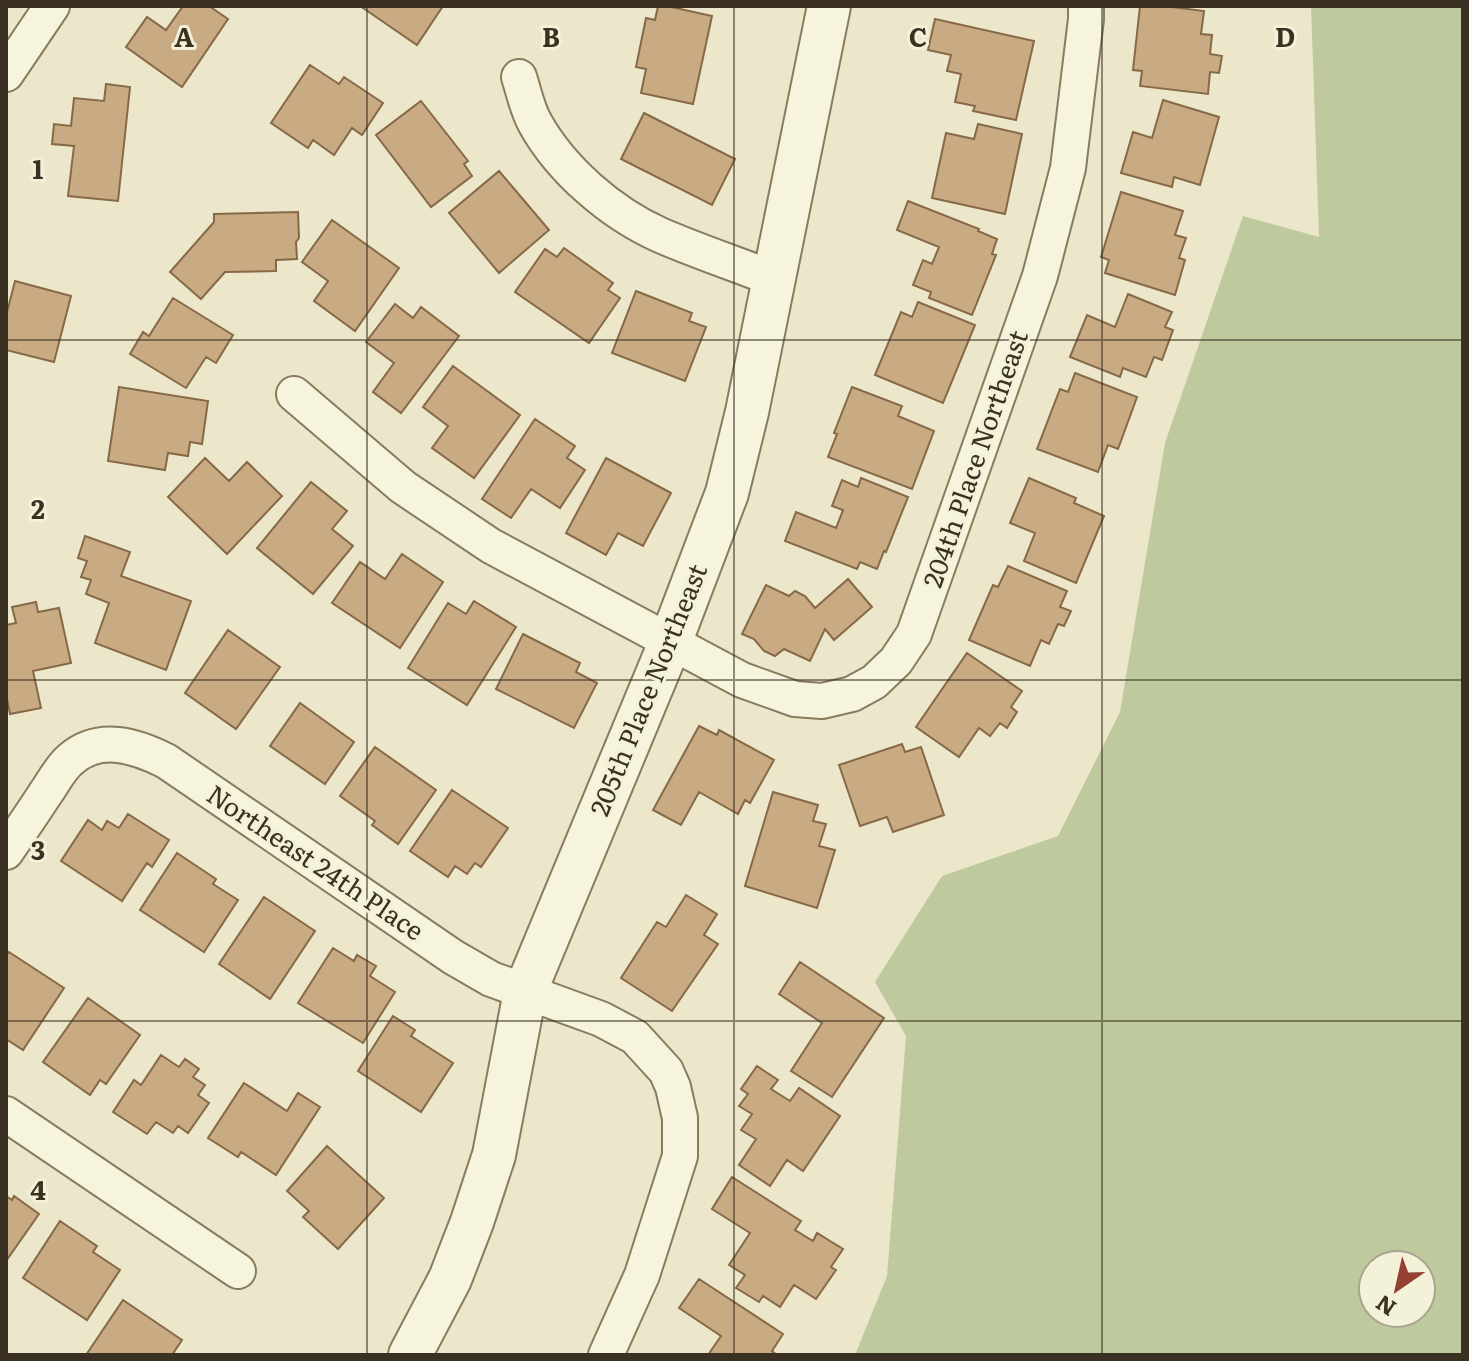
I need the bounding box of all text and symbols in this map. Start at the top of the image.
text: A [174,16,194,55]
text: B [542,16,560,55]
text: C [909,16,927,55]
text: D [1275,16,1295,55]
text: 1 [33,148,44,187]
street label: 204th Place Northeast [911,324,1036,592]
text: 2 [31,488,45,527]
street label: 205th Place Northeast [578,557,715,821]
street label: Northeast 24th Place [200,774,433,948]
text: 3 [31,829,45,868]
text: 4 [30,1169,46,1208]
north arrow [1357,1249,1437,1329]
text: N [1368,1288,1402,1326]

